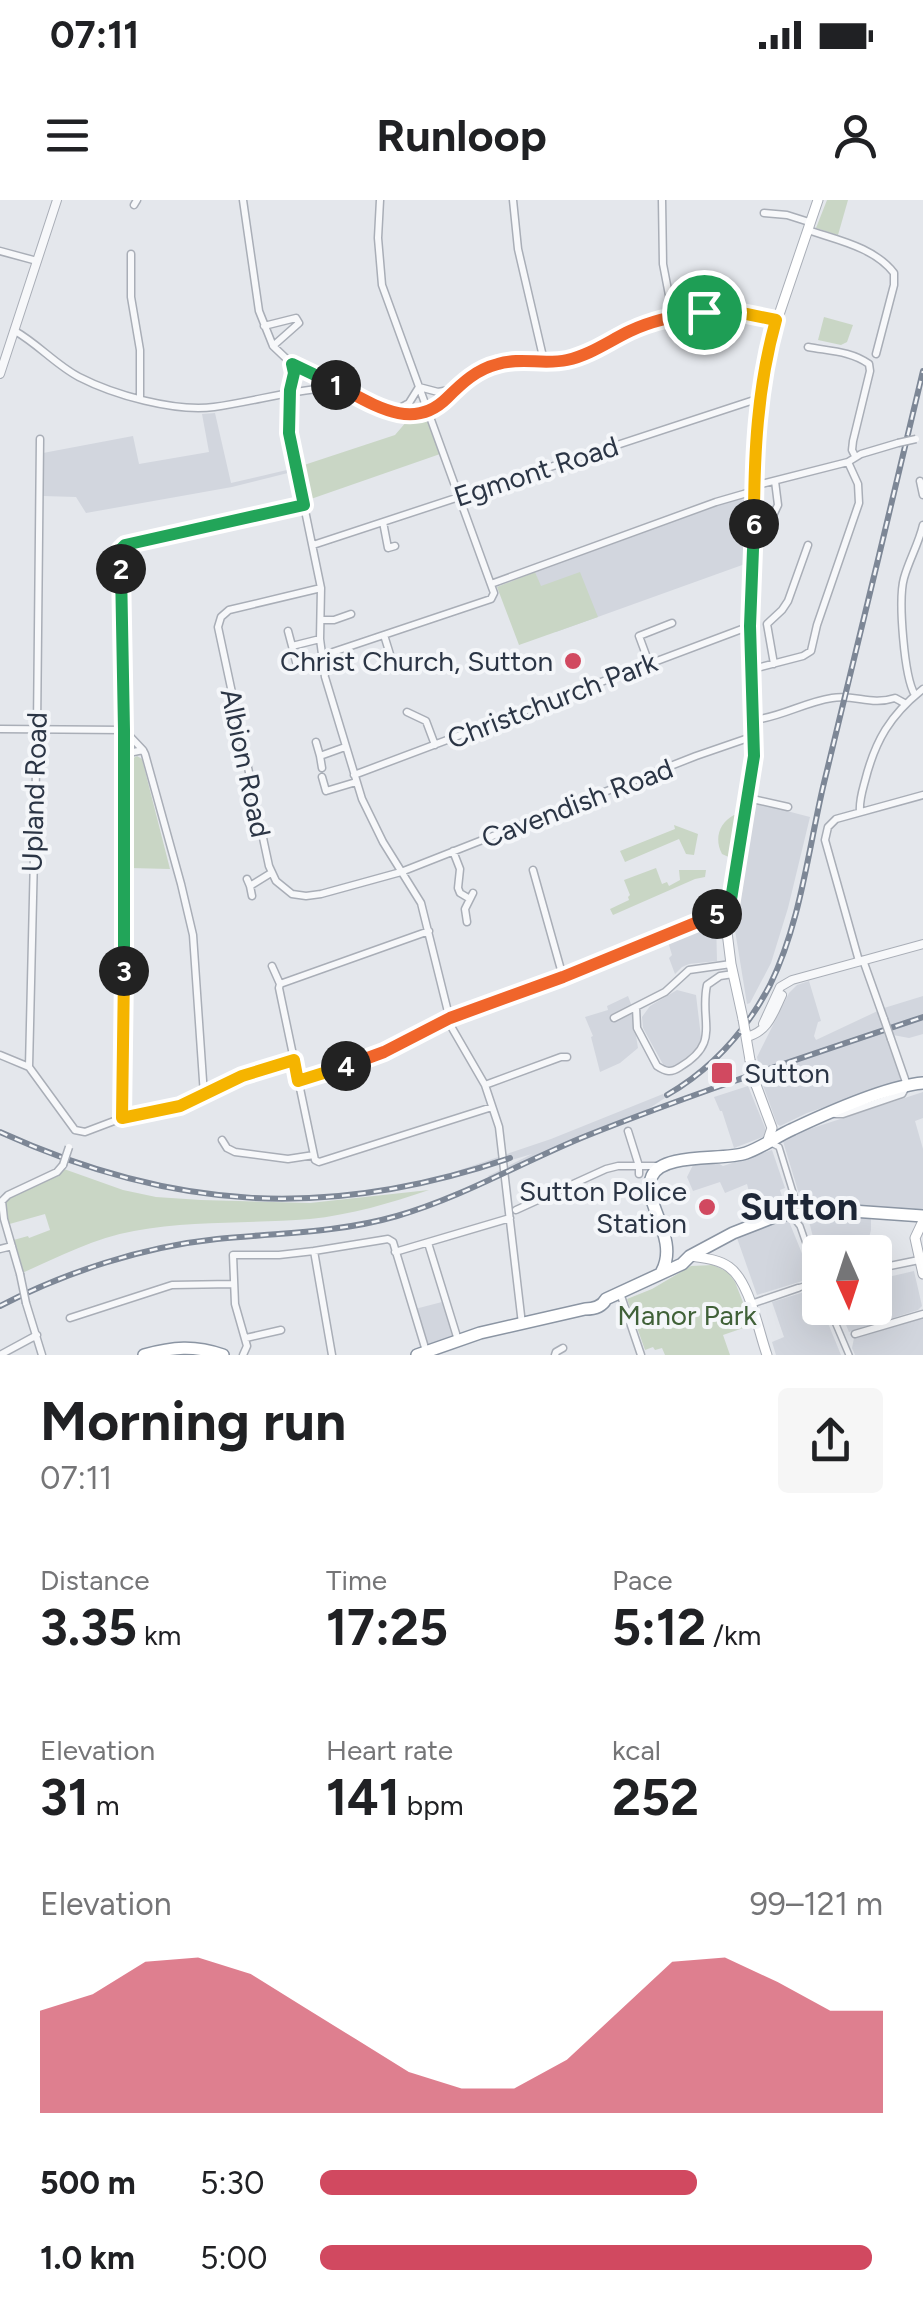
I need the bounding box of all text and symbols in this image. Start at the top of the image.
text: 07:11 [50,12,139,58]
icon: menu [40,108,95,163]
text: Runloop [376,108,547,162]
icon: person [828,108,883,163]
pin [662,270,747,355]
icon: arrive [677,285,732,340]
pin: 1 [311,360,361,410]
text: 1 [330,368,342,402]
street label: Egmont Road [450,428,622,514]
pin: 6 [729,499,779,549]
text: 6 [746,507,762,541]
pin: 2 [96,544,146,594]
text: 2 [113,552,129,586]
place label: Christ Church, Sutton [280,644,553,678]
street label: Christchurch Park [442,644,662,756]
marker: Christ Church, Sutton [562,650,584,672]
street label: Albion Road [214,685,278,841]
street label: Upland Road [14,711,54,873]
street label: Cavendish Road [476,751,678,855]
pin: 5 [692,889,742,939]
text: 5 [709,897,725,931]
pin: 3 [99,946,149,996]
text: 3 [116,954,132,988]
pin: 4 [321,1041,371,1091]
text: 4 [337,1049,355,1083]
place label: Sutton [744,1056,830,1090]
marker: Sutton [709,1060,735,1086]
place label: Sutton Police Station [519,1174,687,1240]
district label: Sutton [740,1184,858,1230]
marker: Sutton Police Station [696,1196,718,1218]
north arrow [802,1235,892,1325]
map controls [802,1235,892,1325]
park label: Manor Park [617,1298,757,1332]
text: Morning run [40,1388,346,1454]
button: share [778,1388,883,1493]
text: 07:11 [40,1459,112,1497]
text: Distance [40,1563,150,1597]
text: Time [326,1563,387,1597]
text: Pace [612,1563,673,1597]
text: 3.35 [40,1597,137,1658]
text: 17:25 [326,1597,448,1658]
text: 5:12 [612,1597,706,1658]
text: km [137,1618,181,1652]
text: /km [706,1618,761,1652]
text: Elevation [40,1733,155,1767]
text: Heart rate [326,1733,453,1767]
text: kcal [612,1733,661,1767]
text: 31 [40,1767,89,1828]
text: 141 [326,1767,400,1828]
text: 252 [612,1767,699,1828]
text: m [89,1788,120,1822]
text: bpm [400,1788,464,1822]
text: Elevation [40,1885,172,1923]
text: 99–121 m [750,1885,883,1923]
text: 500 m [40,2164,136,2202]
text: 5:30 [200,2164,264,2202]
text: 1.0 km [40,2239,135,2277]
text: 5:00 [200,2239,268,2277]

